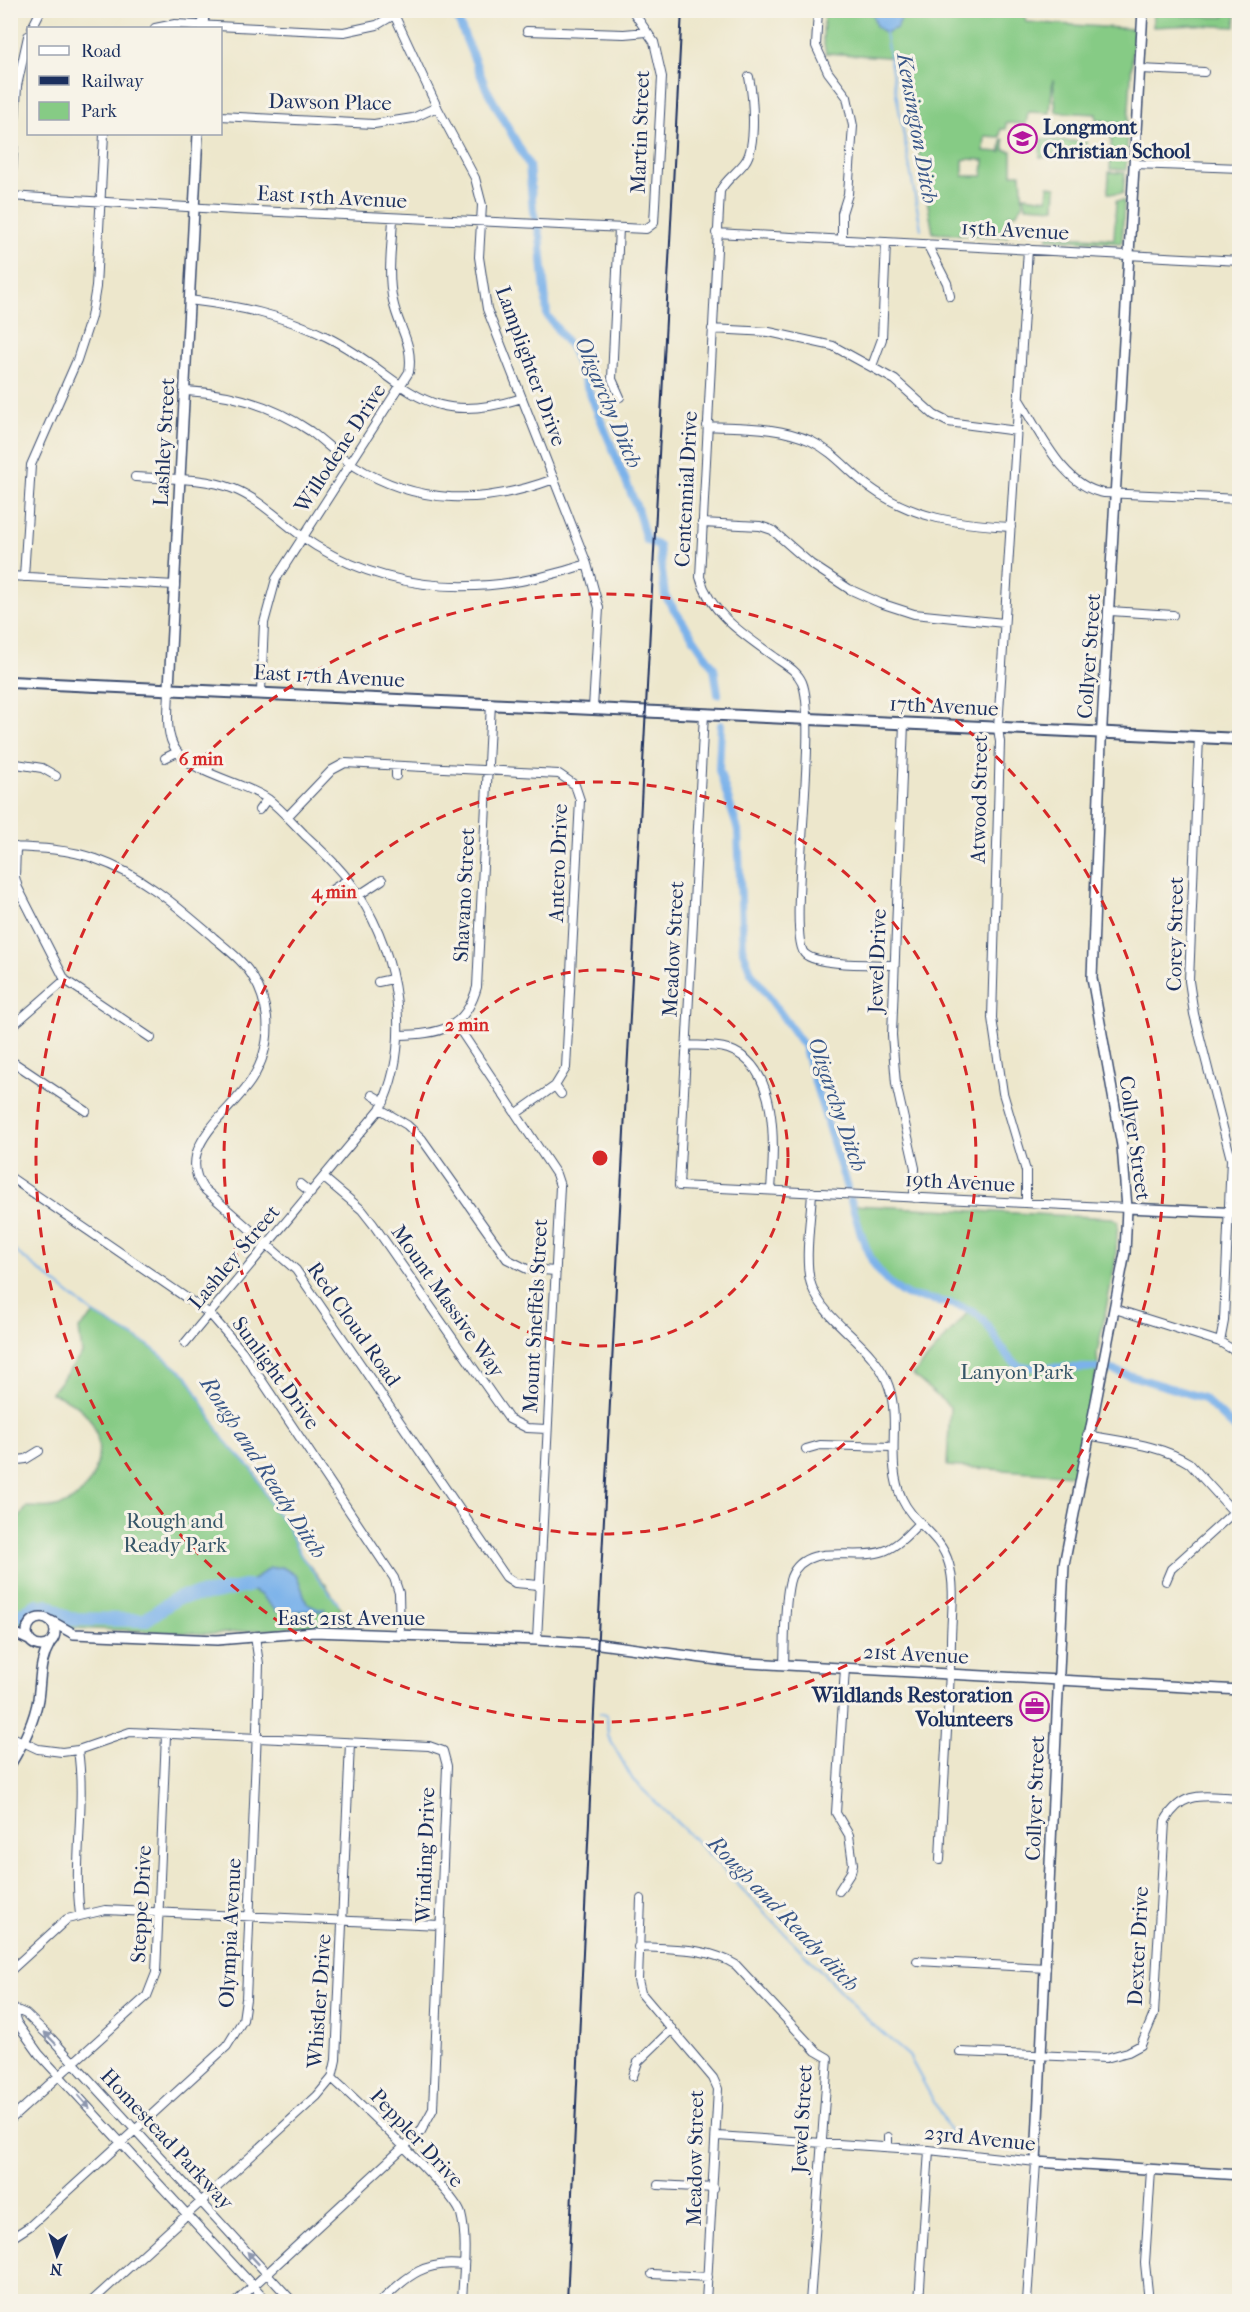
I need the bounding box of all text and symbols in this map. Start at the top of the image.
legend [27,27,222,135]
text: Road [81,41,121,62]
water label: Kensington Ditch [891,49,943,205]
street label: Martin Street [626,69,654,194]
text: Railway [81,71,145,92]
street label: Dawson Place [268,89,392,115]
text: Park [81,101,118,122]
place label: Longmont Christian School [1043,115,1191,163]
school or university icon: Longmont Christian School [1006,123,1038,155]
street label: East 15th Avenue [256,181,408,213]
street label: 15th Avenue [960,215,1070,245]
street label: Lamplighter Drive [491,283,571,449]
water label: Oligarchy Ditch [569,333,647,472]
street label: Lashley Street [149,377,179,507]
street label: Willodene Drive [289,379,391,518]
street label: Centennial Drive [670,410,702,568]
street label: Collyer Street [1073,592,1105,720]
street label: East 17th Avenue [253,660,405,692]
street label: 17th Avenue [889,691,999,721]
street label: Atwood Street [966,734,992,865]
text: 6 min [179,749,224,770]
street label: Antero Drive [544,803,572,924]
street label: Shavano Street [448,827,480,963]
street label: Corey Street [1162,876,1188,992]
street label: Meadow Street [657,880,689,1018]
text: 4 min [310,882,357,903]
street label: Jewel Drive [863,908,891,1016]
text: 2 min [445,1015,489,1036]
water label: Oligarchy Ditch [802,1034,872,1175]
street label: Collyer Street [1114,1074,1156,1202]
centre of rings [590,1148,610,1168]
street label: 19th Avenue [904,1167,1016,1197]
street label: Lashley Street [183,1200,285,1314]
street label: Mount Sneffels Street [518,1218,552,1414]
street label: Mount Massive Way [386,1220,510,1382]
street label: Red Cloud Road [302,1257,406,1391]
street label: Sunlight Drive [227,1312,325,1434]
park label: Lanyon Park [960,1360,1074,1384]
water label: Rough and Ready Ditch [194,1370,332,1563]
park label: Rough and Ready Park [123,1509,227,1557]
street label: East 21st Avenue [277,1606,425,1630]
street label: 21st Avenue [863,1639,969,1669]
place label: Wildlands Restoration Volunteers [811,1683,1014,1731]
office icon: Wildlands Restoration Volunteers [1018,1691,1050,1723]
street label: Collyer Street [1021,1734,1049,1861]
street label: Winding Drive [411,1787,439,1924]
water label: Rough and Ready ditch [701,1829,864,1997]
street label: Steppe Drive [126,1845,156,1963]
street label: Olympia Avenue [214,1857,246,2009]
street label: Dexter Drive [1123,1886,1153,2006]
street label: Whistler Drive [302,1933,336,2070]
one-way arrow [43,2031,57,2045]
street label: Jewel Street [787,2063,817,2176]
street label: Homestead Parkway [96,2064,239,2215]
street label: Peppler Drive [365,2084,469,2192]
street label: Meadow Street [682,2089,708,2226]
one-way arrow [77,2094,90,2109]
street label: 23rd Avenue [923,2120,1037,2156]
north arrow [27,2225,87,2285]
one-way arrow [246,2251,260,2266]
text: N [49,2260,63,2279]

